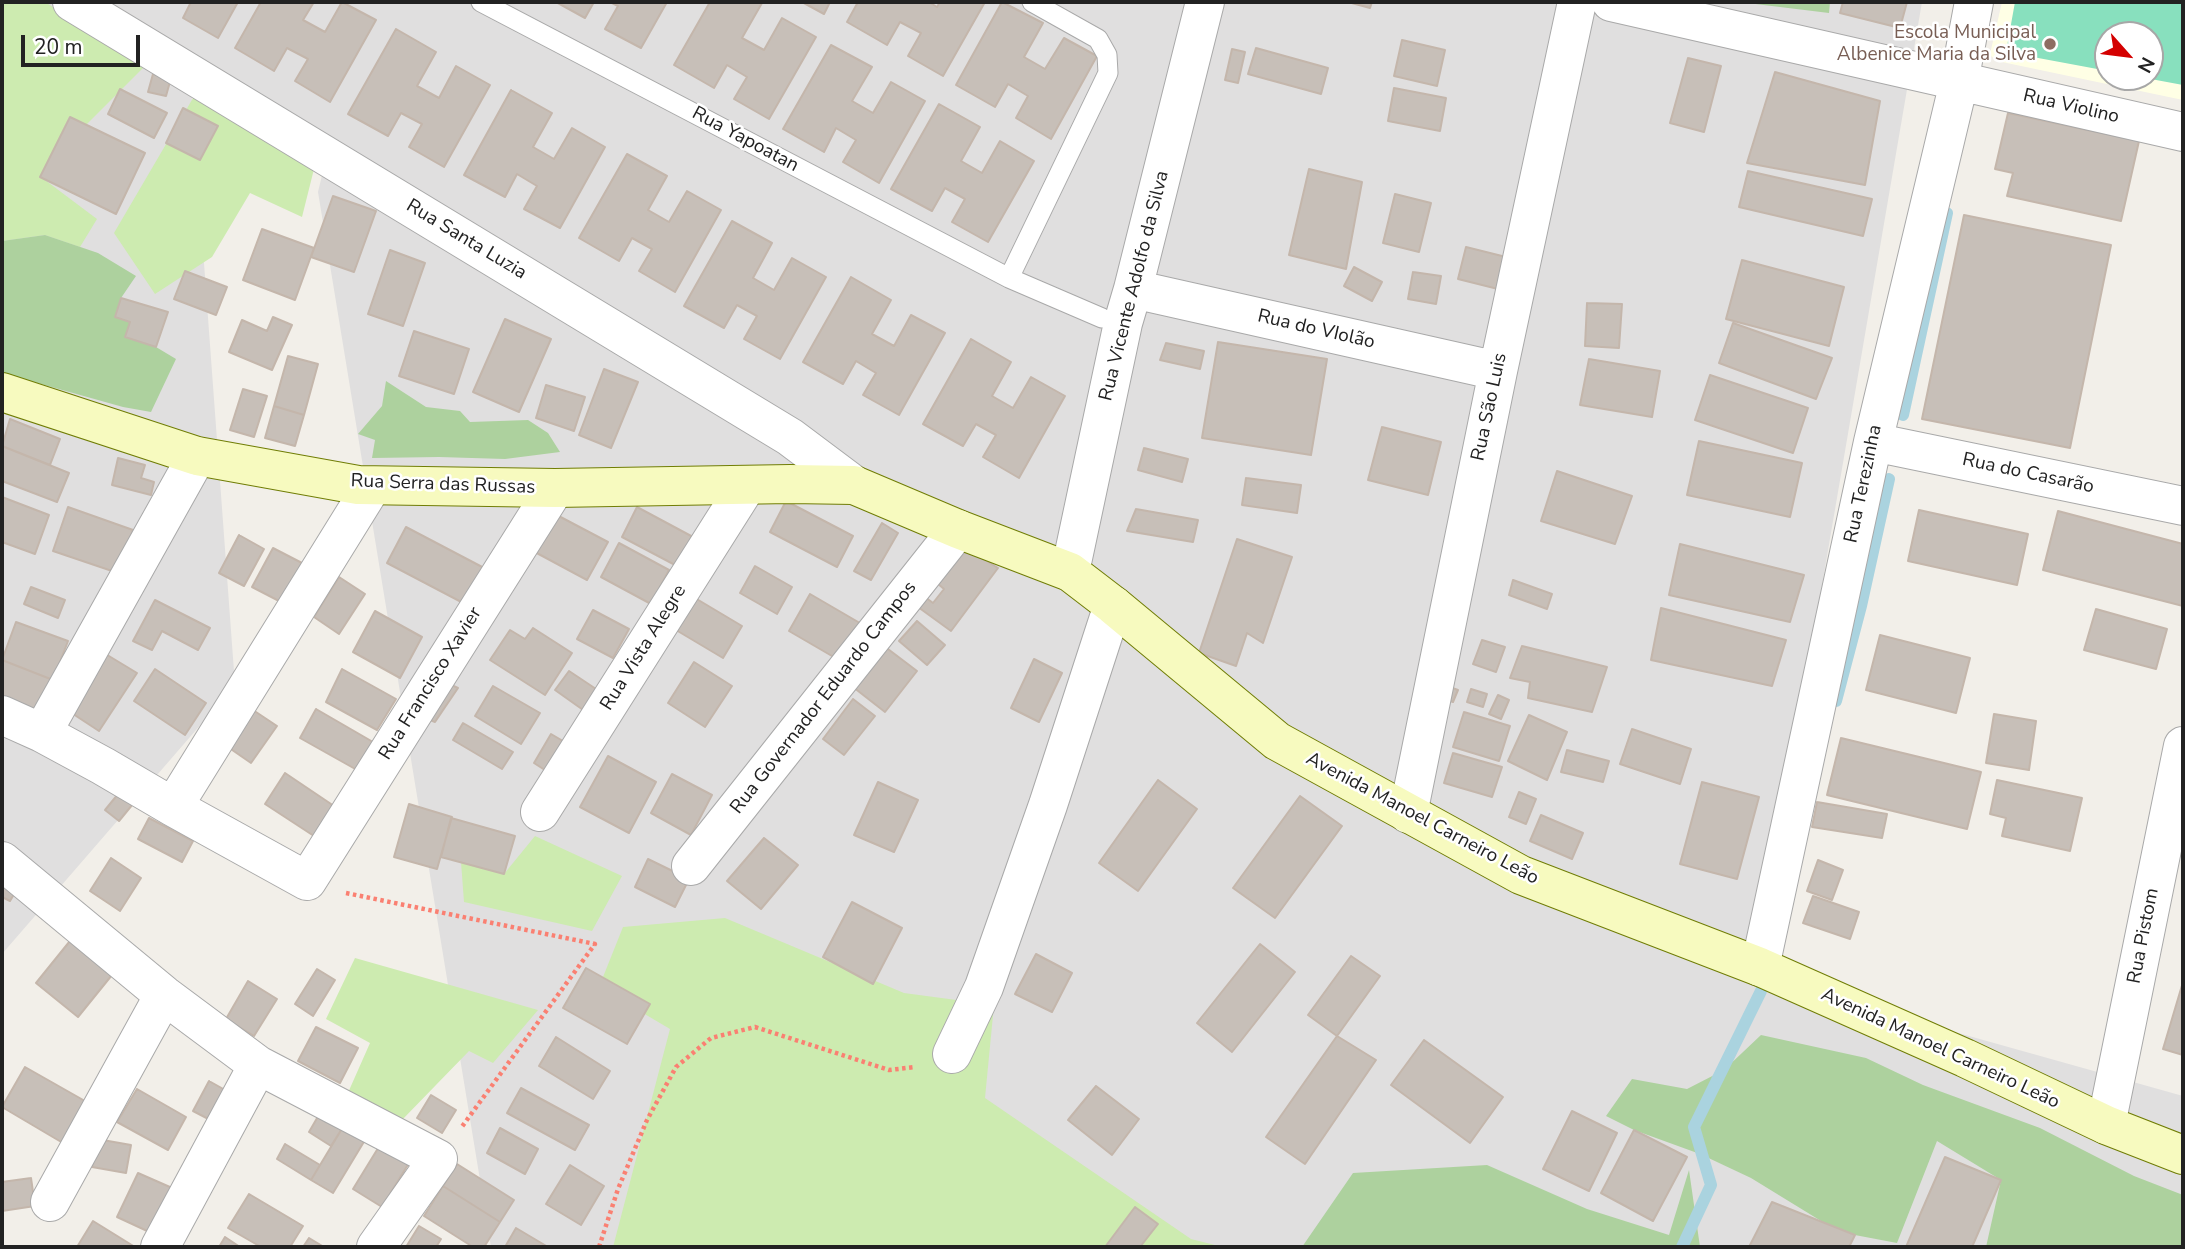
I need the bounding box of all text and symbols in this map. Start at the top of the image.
scale bar [24,21,144,65]
north arrow [2094,21,2164,91]
place label: Escola Municipal Albenice Maria da Silva [1837,22,2036,66]
text: 20 m [34,33,83,61]
marker: Escola Municipal Albenice Maria da Silva [2042,36,2058,52]
text: N [2131,53,2161,77]
street label: Rua Violino [2021,85,2121,129]
street label: Rua Yapoatan [688,102,802,178]
street label: Rua Vicente Adolfo da Silva [1095,169,1175,403]
street label: Rua Santa Luzia [402,195,530,285]
street label: Rua do VIolão [1255,305,1377,355]
street label: Rua São Luis [1467,351,1513,463]
street label: Rua Terezinha [1840,423,1888,545]
street label: Rua do Casarão [1960,449,2096,499]
street label: Rua Serra das Russas [350,470,536,500]
street label: Rua Governador Eduardo Campos [726,577,922,819]
street label: Rua Vista Alegre [596,581,692,715]
street label: Rua Francisco Xavier [375,603,487,765]
street label: Avenida Manoel Carneiro Leão [1302,748,1542,890]
street label: Rua Pistom [2124,886,2164,986]
street label: Avenida Manoel Carneiro Leão [1817,984,2063,1114]

